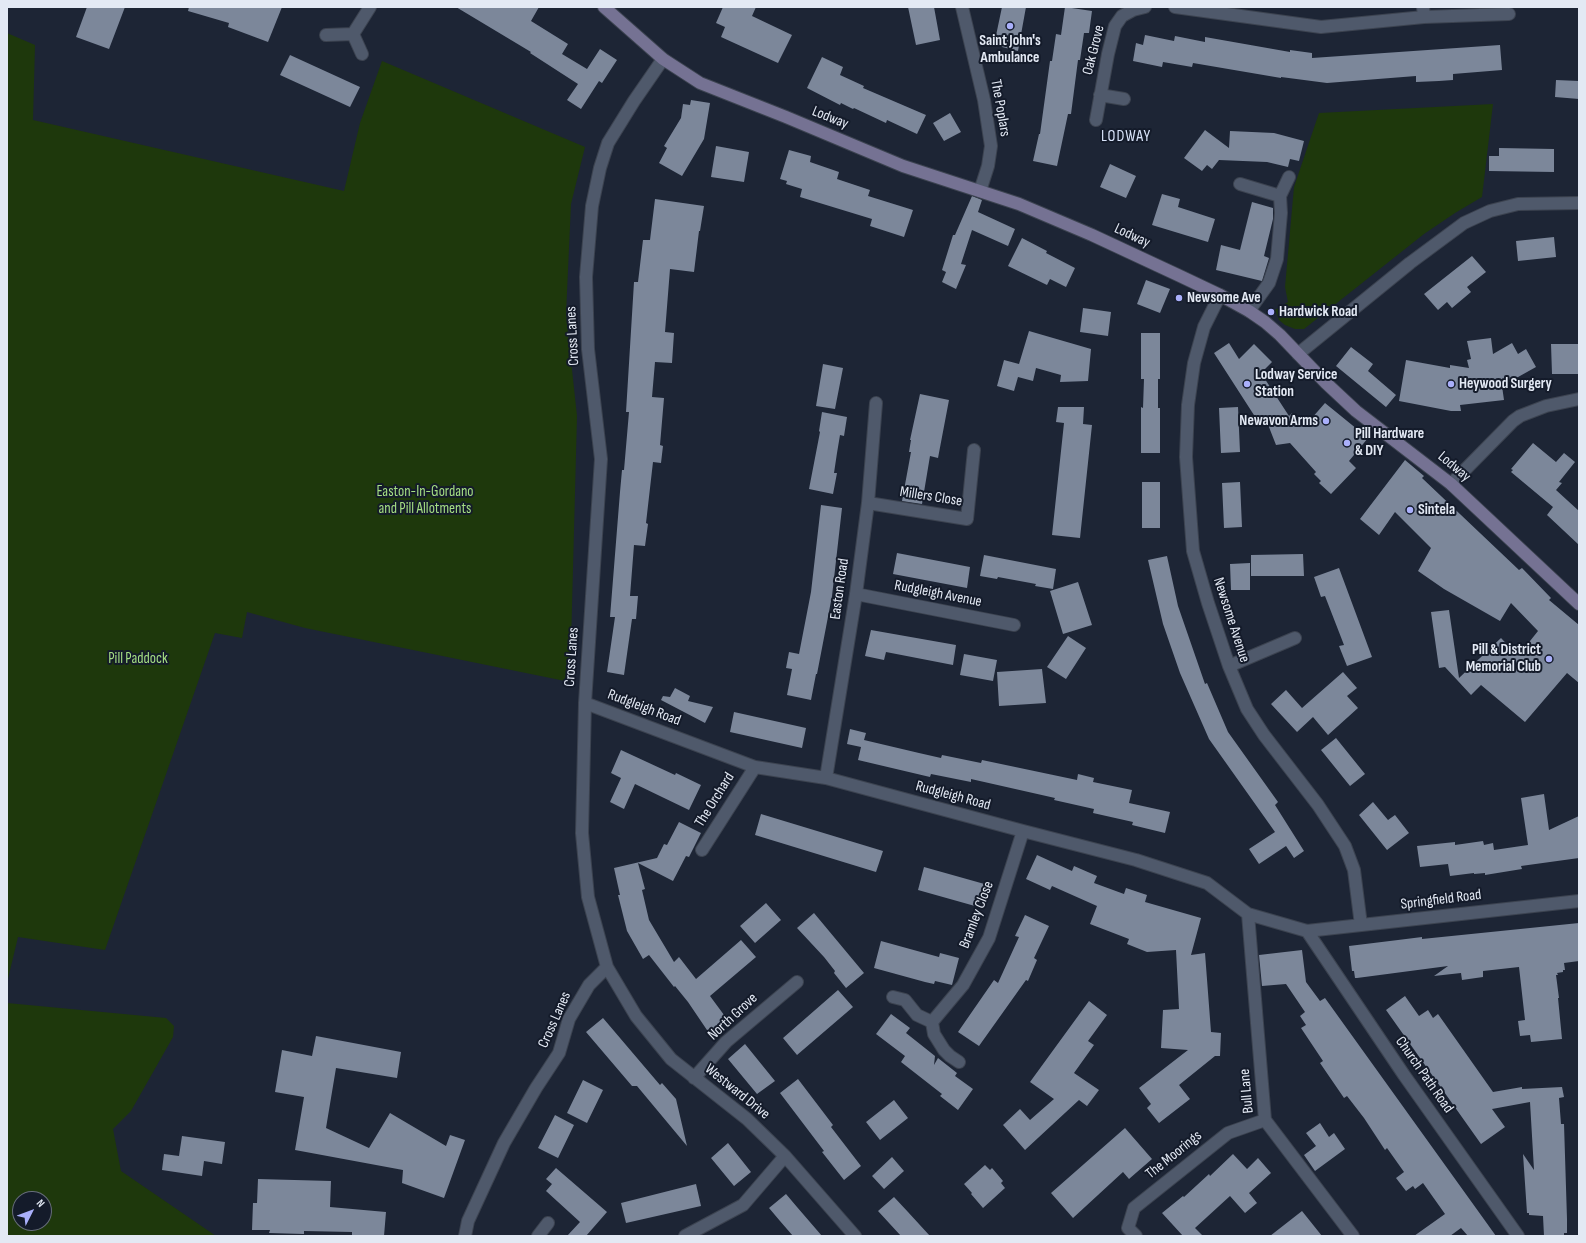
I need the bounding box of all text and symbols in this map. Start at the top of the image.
marker: Saint John's Ambulance [1005,21,1015,31]
street label: Oak Grove [1079,23,1109,77]
place label: Saint John's Ambulance [979,32,1041,67]
street label: The Poplars [986,78,1014,138]
street label: Lodway [809,103,851,133]
district label: LODWAY [1101,127,1151,147]
street label: Lodway [1111,220,1153,252]
place label: Newsome Ave [1187,289,1261,307]
marker: Newsome Ave [1174,293,1184,303]
place label: Hardwick Road [1279,303,1358,321]
street label: Cross Lanes [562,306,584,366]
marker: Hardwick Road [1266,307,1276,317]
place label: Lodway Service Station [1255,366,1337,401]
place label: Heywood Surgery [1459,375,1552,393]
marker: Lodway Service Station [1242,379,1252,389]
marker: Heywood Surgery [1446,379,1456,389]
place label: Newavon Arms [1239,412,1318,430]
marker: Newavon Arms [1321,416,1331,426]
place label: Pill Hardware & DIY [1355,425,1424,460]
marker: Pill Hardware & DIY [1342,438,1352,448]
street label: Lodway [1434,448,1474,486]
park label: Easton-In-Gordano and Pill Allotments [376,483,474,518]
street label: Millers Close [899,483,963,511]
place label: Sintela [1418,501,1455,519]
marker: Sintela [1405,505,1415,515]
street label: Easton Road [827,557,853,621]
street label: Newsome Avenue [1209,575,1253,665]
street label: Rudgleigh Avenue [893,577,983,611]
street label: Cross Lanes [561,627,583,687]
place label: Pill & District Memorial Club [1466,641,1541,676]
park label: Pill Paddock [108,650,168,668]
marker: Pill & District Memorial Club [1544,654,1554,664]
street label: Rudgleigh Road [605,686,683,730]
street label: The Orchard [691,769,739,831]
street label: Rudgleigh Road [914,777,992,815]
street label: Bramley Close [956,879,998,951]
street label: Springfield Road [1400,886,1482,914]
street label: Cross Lanes [535,989,575,1051]
street label: North Grove [705,990,761,1044]
street label: Church Path Road [1391,1033,1457,1117]
street label: Westward Drive [701,1060,773,1124]
street label: Bull Lane [1236,1068,1258,1114]
street label: The Moorings [1142,1127,1206,1183]
north arrow [12,1191,52,1231]
text: N [34,1197,47,1210]

